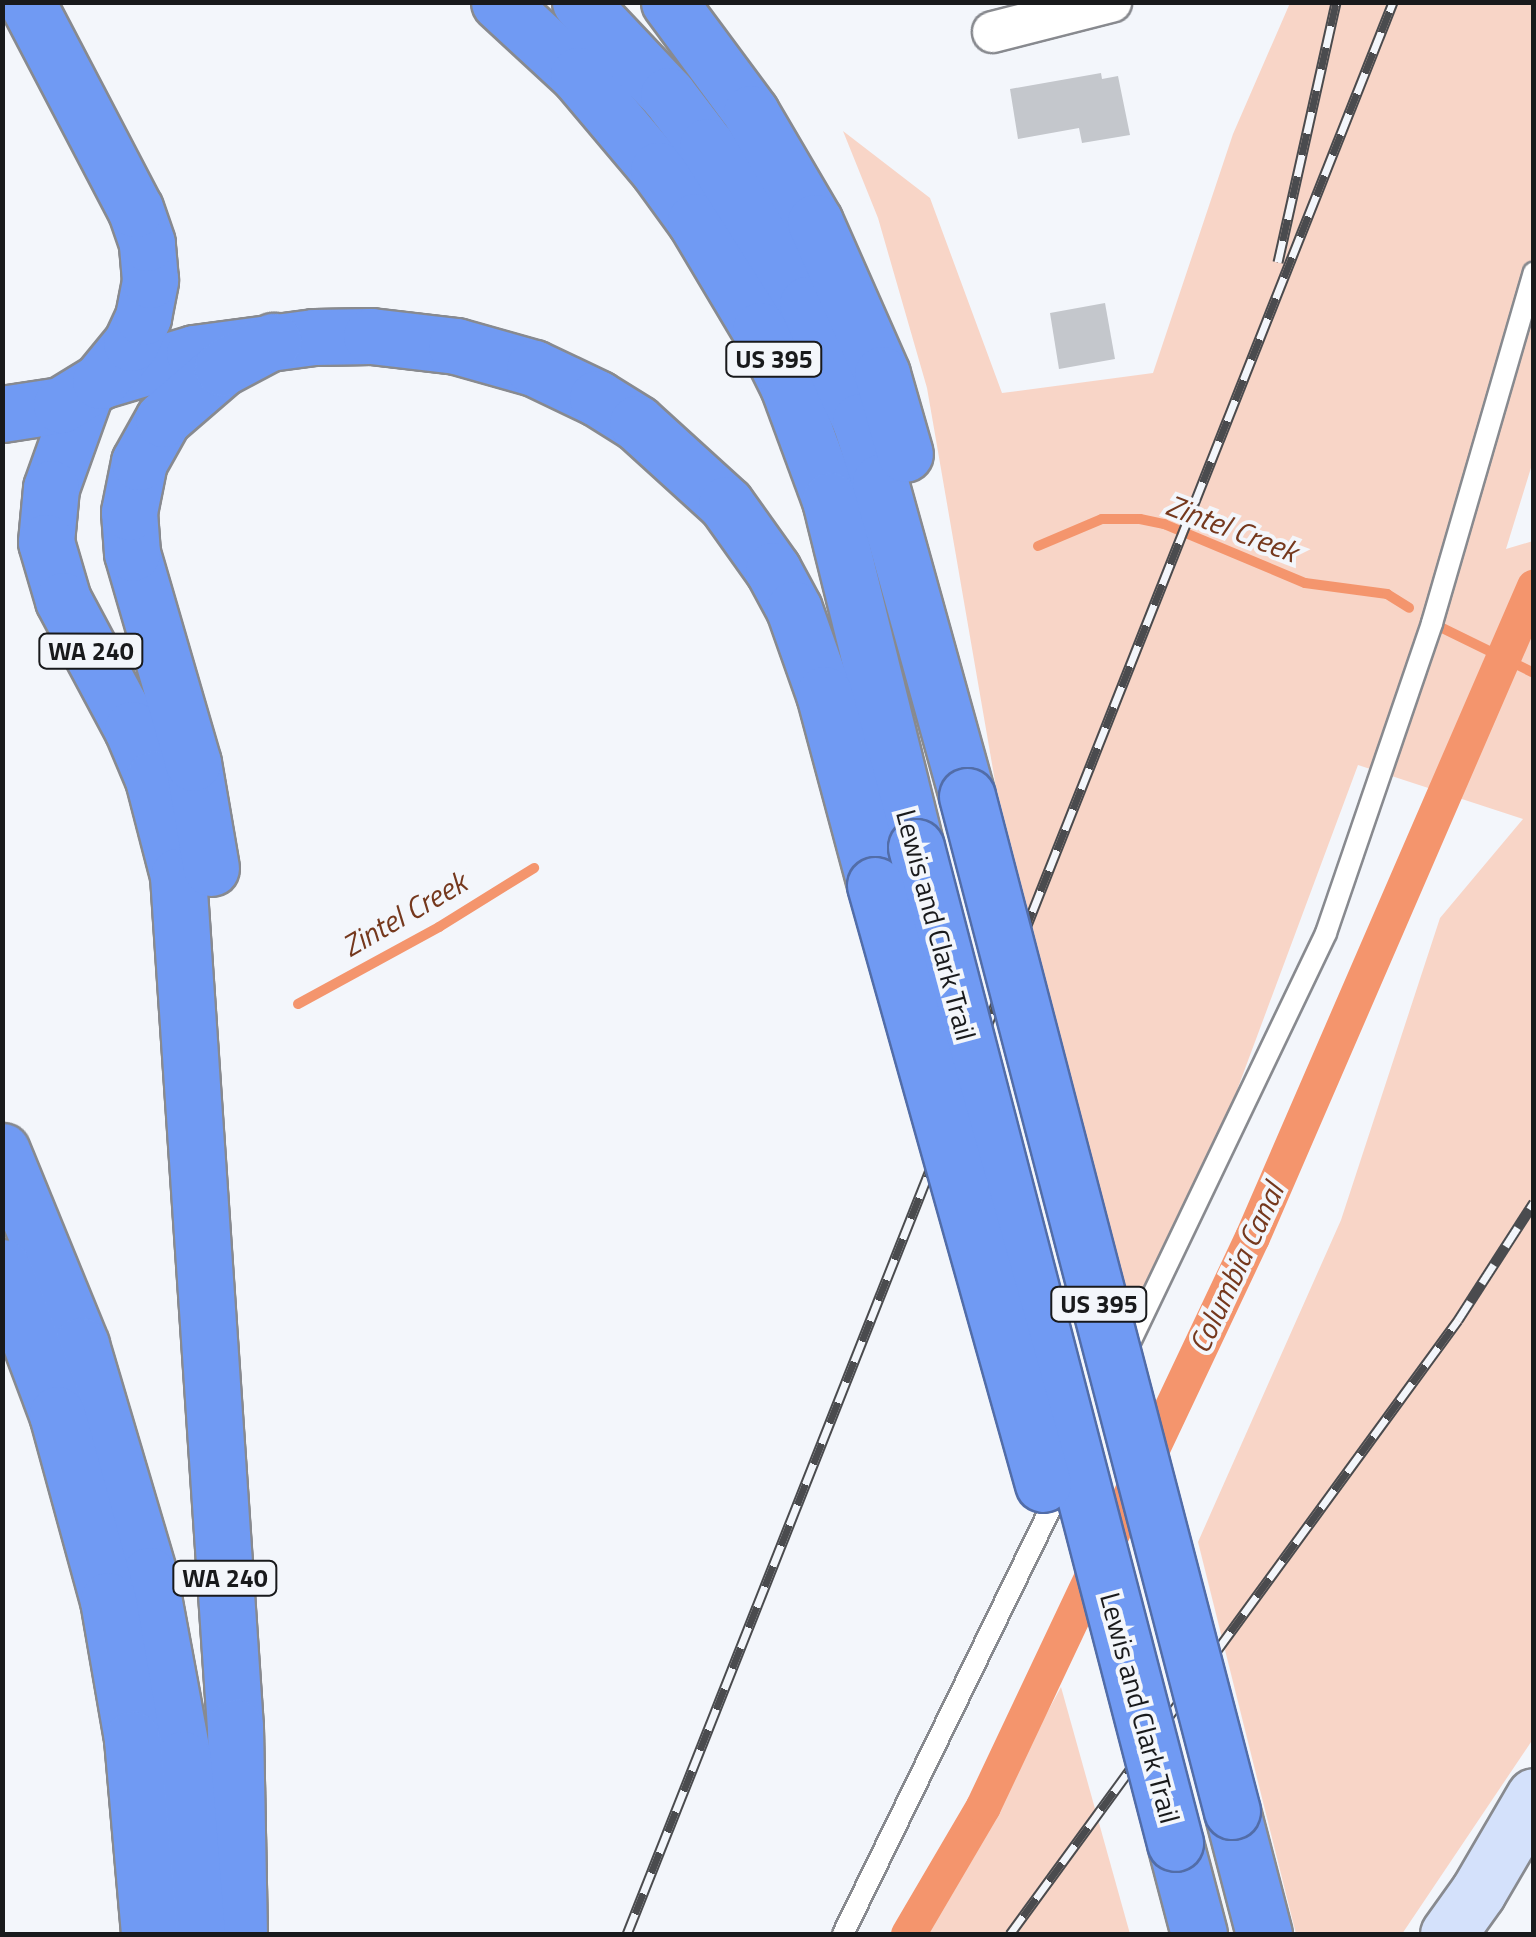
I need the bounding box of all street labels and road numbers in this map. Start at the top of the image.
road number: US 395 [724,339,824,379]
road number: WA 240 [36,631,146,671]
street label: Lewis and Clark Trail [889,806,983,1044]
road number: US 395 [1049,1284,1149,1324]
road number: WA 240 [170,1558,280,1598]
street label: Lewis and Clark Trail [1093,1589,1187,1827]

